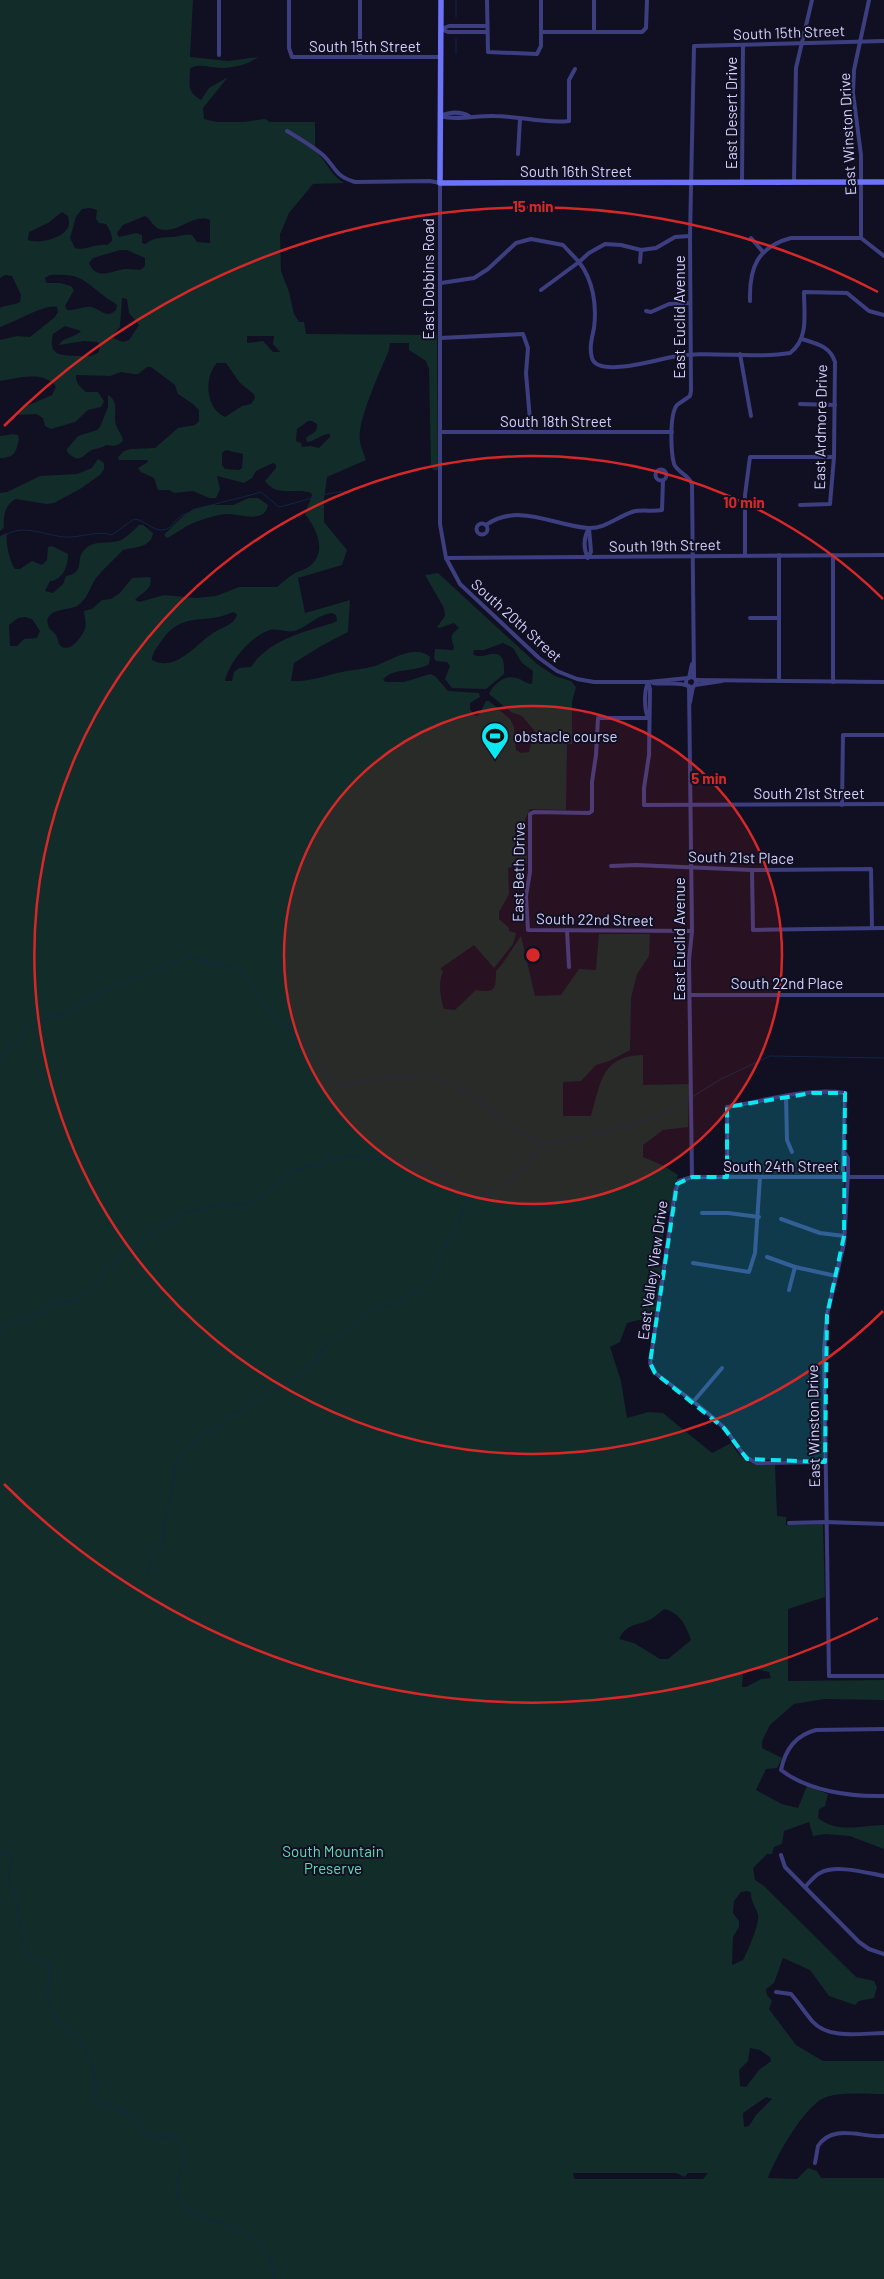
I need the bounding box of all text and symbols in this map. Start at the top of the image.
street label: South 15th Street [733,21,845,43]
street label: South 15th Street [309,37,421,55]
street label: East Desert Drive [722,57,740,169]
street label: East Winston Drive [835,72,859,196]
street label: South 16th Street [520,162,632,180]
text: 15 min [513,197,553,215]
street label: East Dobbins Road [419,218,437,340]
street label: East Euclid Avenue [670,255,688,379]
street label: East Ardmore Drive [810,364,830,490]
street label: South 18th Street [500,412,612,430]
text: 10 min [723,493,765,511]
street label: South 19th Street [609,535,721,555]
street label: South 20th Street [468,575,566,665]
sports icon: obstacle course [480,721,510,760]
place label: obstacle course [514,727,618,745]
text: 5 min [691,769,727,787]
street label: South 21st Street [753,784,865,802]
street label: East Beth Drive [508,822,528,922]
street label: South 21st Place [688,847,794,867]
street label: East Euclid Avenue [670,877,688,1001]
street label: South 22nd Street [536,909,654,929]
centre of rings [524,946,542,964]
street label: South 22nd Place [731,974,843,992]
street label: South 24th Street [723,1157,839,1175]
street label: East Valley View Drive [633,1199,671,1341]
street label: East Winston Drive [803,1365,823,1487]
park label: South Mountain Preserve [282,1842,384,1877]

